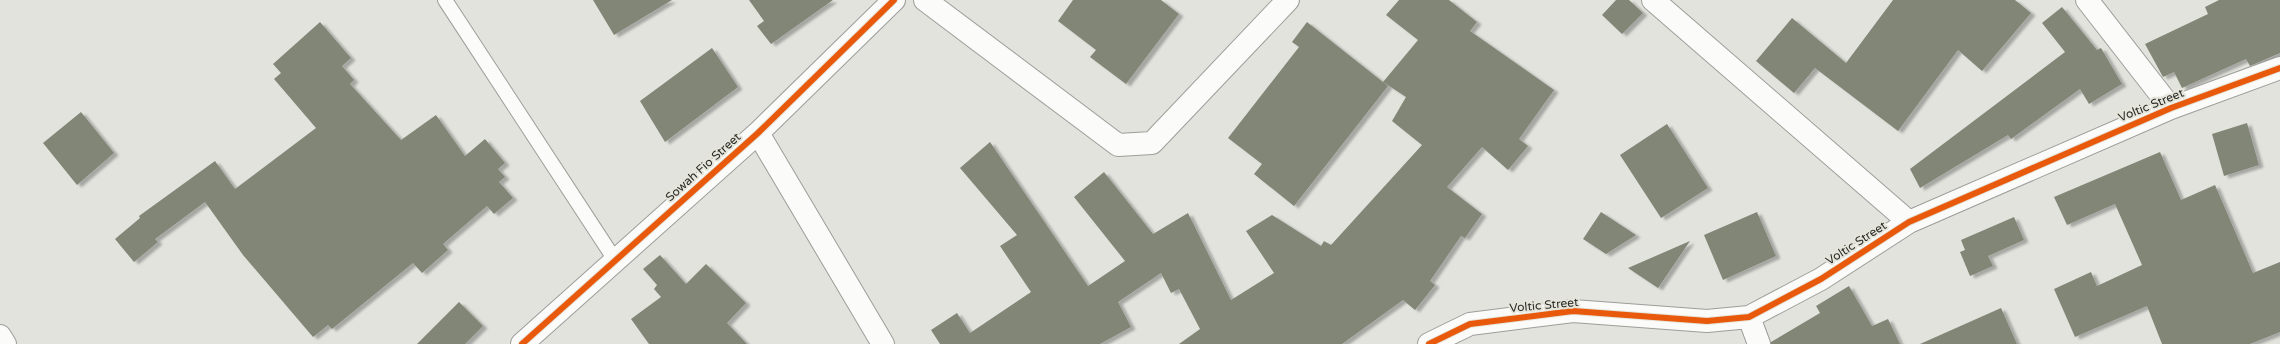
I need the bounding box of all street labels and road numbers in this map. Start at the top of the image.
street label: Voltic Street [2116,85,2186,124]
street label: Sowah Fio Street [663,129,744,204]
street label: Voltic Street [1823,218,1889,268]
street label: Voltic Street [1509,295,1580,315]

